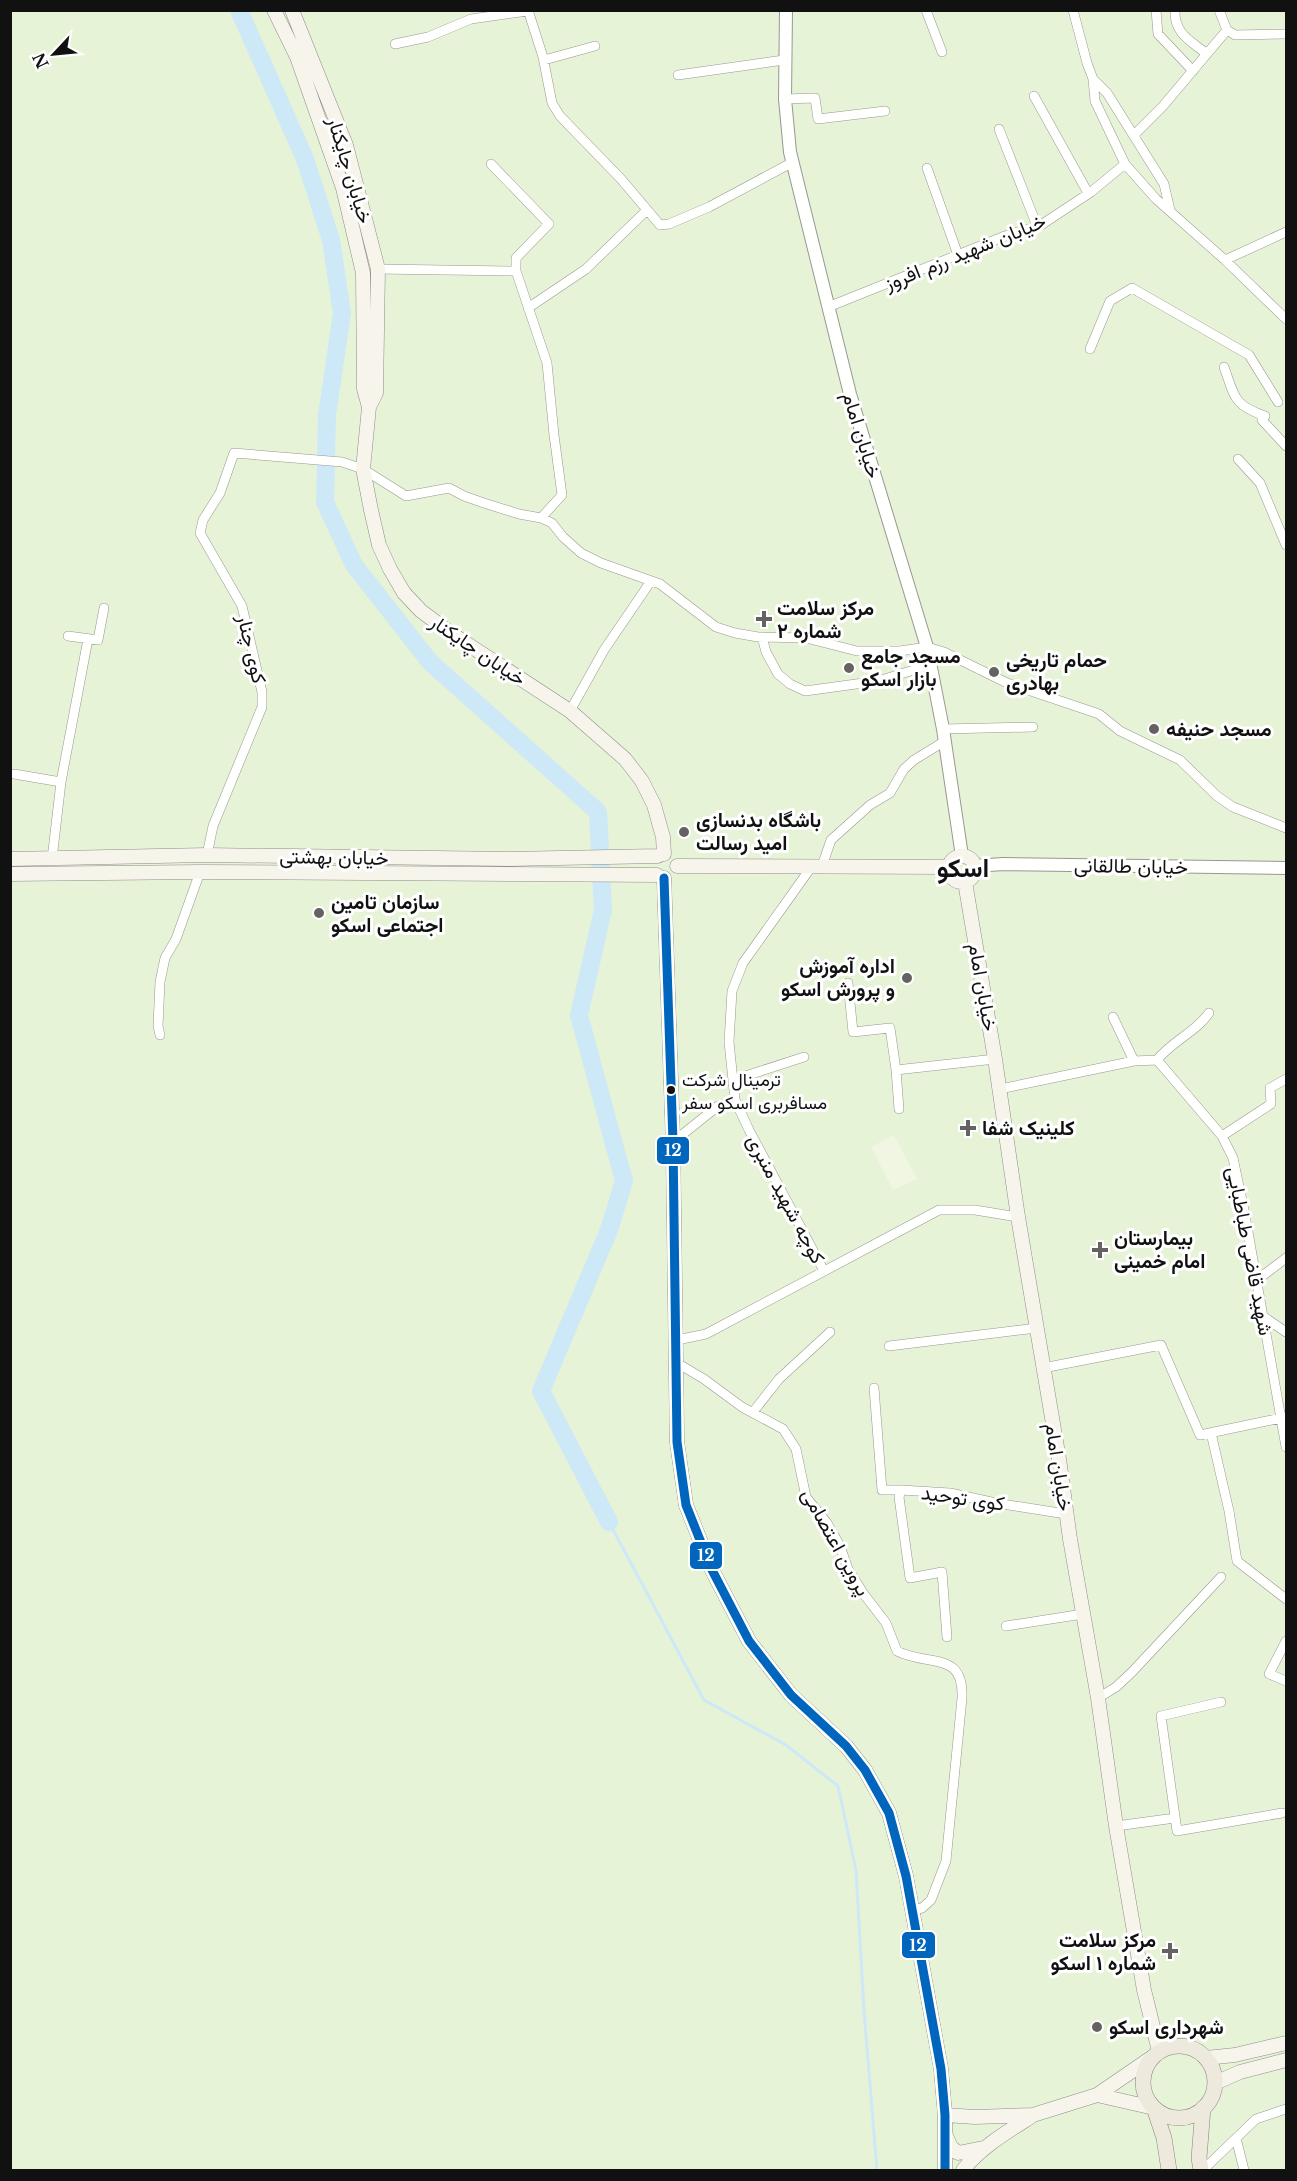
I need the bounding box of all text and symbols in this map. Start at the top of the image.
north arrow [24,24,84,84]
text: N [28,49,53,72]
street label: خیابان چایکنار [320,113,378,227]
street label: خیابان شهید رزم افروز [880,209,1050,297]
street label: خیابان امام [837,389,886,481]
place label: مرکز سلامت شماره ۲ [777,596,874,644]
street label: خیابان چایکنار [424,609,530,692]
marker: مرکز سلامت شماره ۲ [755,610,773,628]
street label: کوی چنار [230,611,272,686]
place label: مسجد جامع بازار اسکو [861,644,961,692]
place label: حمام تاریخی بهادری [1006,648,1107,696]
marker: مسجد جامع بازار اسکو [842,661,856,675]
marker: حمام تاریخی بهادری [987,665,1001,679]
place label: مسجد حنیفه [1166,717,1272,741]
marker: مسجد حنیفه [1147,722,1161,736]
place label: باشگاه بدنسازی امید رسالت [696,808,821,856]
marker: باشگاه بدنسازی امید رسالت [677,825,691,839]
street label: خیابان بهشتی [279,844,389,871]
district label: اسکو [937,852,989,884]
street label: خیابان طالقانی [1074,853,1188,879]
place label: سازمان تامین اجتماعی اسکو [331,890,443,938]
marker: سازمان تامین اجتماعی اسکو [312,906,326,920]
street label: خیابان امام [962,941,1003,1033]
place label: اداره آموزش و پرورش اسکو [781,954,895,1003]
marker: اداره آموزش و پرورش اسکو [900,971,914,985]
place label: ترمینال شرکت مسافربری اسکو سفر [681,1069,827,1114]
marker: ترمینال شرکت مسافربری اسکو سفر [665,1084,677,1096]
place label: کلینیک شفا [982,1116,1074,1140]
marker: کلینیک شفا [959,1119,977,1137]
street label: کوچه شهید منبری [740,1130,830,1269]
line badge: 12 [656,1136,690,1165]
text: 12 [664,1140,682,1160]
street label: شهید قاضی طباطبایی [1221,1165,1278,1338]
place label: بیمارستان امام خمینی [1114,1226,1205,1274]
marker: بیمارستان امام خمینی [1091,1241,1109,1259]
street label: خیابان امام [1039,1421,1078,1513]
street label: کوی توحید [920,1480,1006,1517]
street label: پروین اعتصامی [795,1484,875,1601]
line badge: 12 [689,1541,723,1570]
text: 12 [697,1545,715,1565]
place label: مرکز سلامت شماره ۱ اسکو [1050,1928,1156,1976]
line badge: 12 [901,1931,936,1959]
text: 12 [909,1935,927,1955]
marker: مرکز سلامت شماره ۱ اسکو [1161,1942,1179,1960]
place label: شهرداری اسکو [1109,2015,1224,2040]
marker: شهرداری اسکو [1090,2020,1104,2034]

